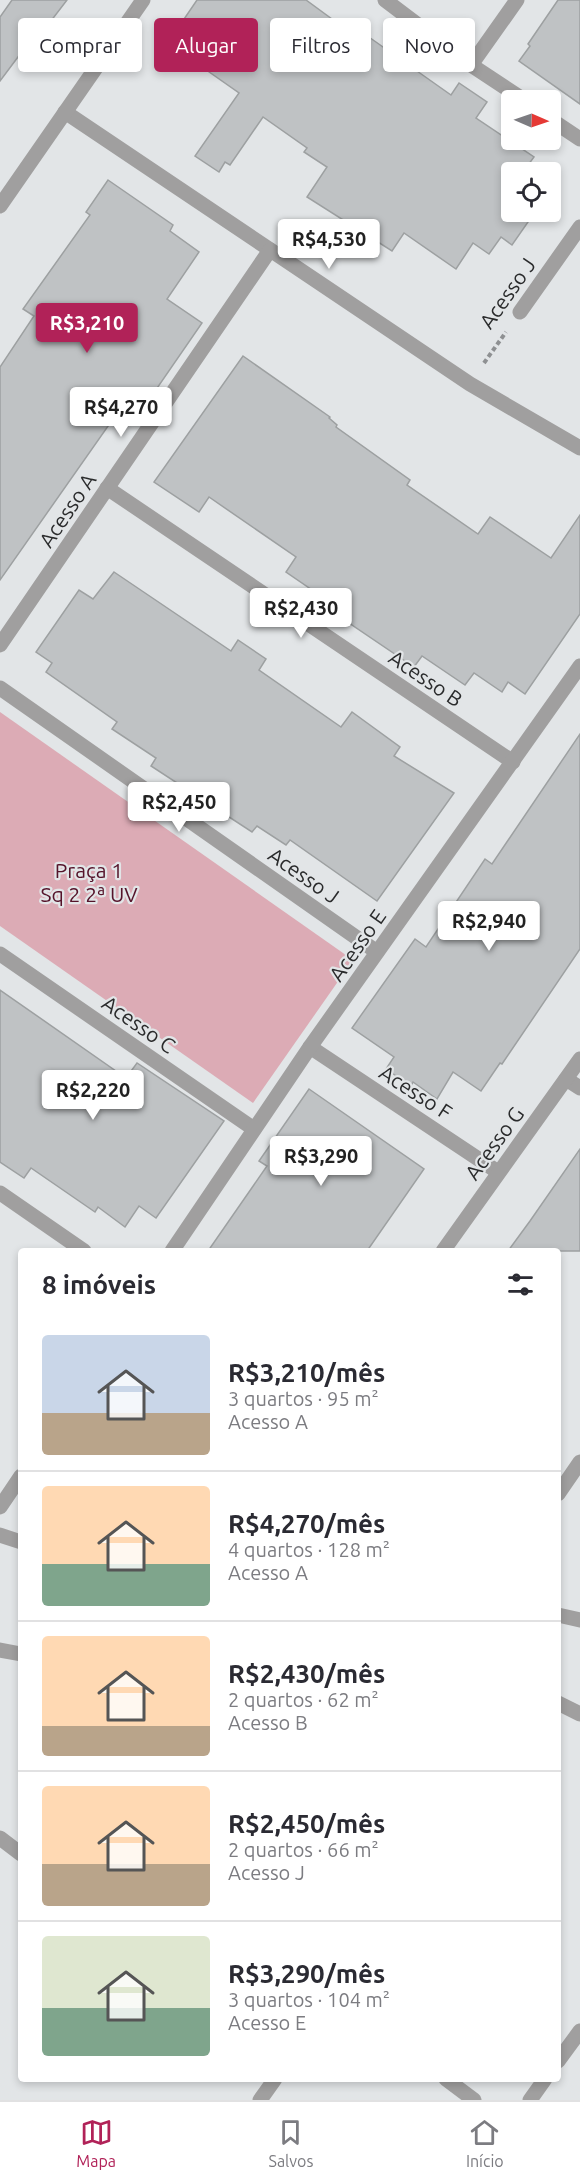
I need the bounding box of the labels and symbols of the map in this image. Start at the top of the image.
north arrow [501,90,561,150]
pin: R$4,530 [274,219,384,270]
street label: Acesso J [474,253,540,333]
pin: R$3,210 [32,303,142,354]
pin: R$4,270 [66,387,176,438]
street label: Acesso A [34,468,101,551]
pin: R$2,430 [246,588,356,639]
street label: Acesso B [385,645,467,711]
pin: R$2,450 [124,782,234,833]
street label: Acesso J [264,842,344,908]
park label: Praça 1 Sq 2 2ª UV [40,858,138,906]
pin: R$2,940 [434,901,544,952]
street label: Acesso E [324,905,390,985]
street label: Acesso C [98,990,180,1058]
street label: Acesso F [375,1060,457,1124]
pin: R$2,220 [38,1070,148,1121]
street label: Acesso G [460,1102,528,1184]
pin: R$3,290 [266,1136,376,1187]

